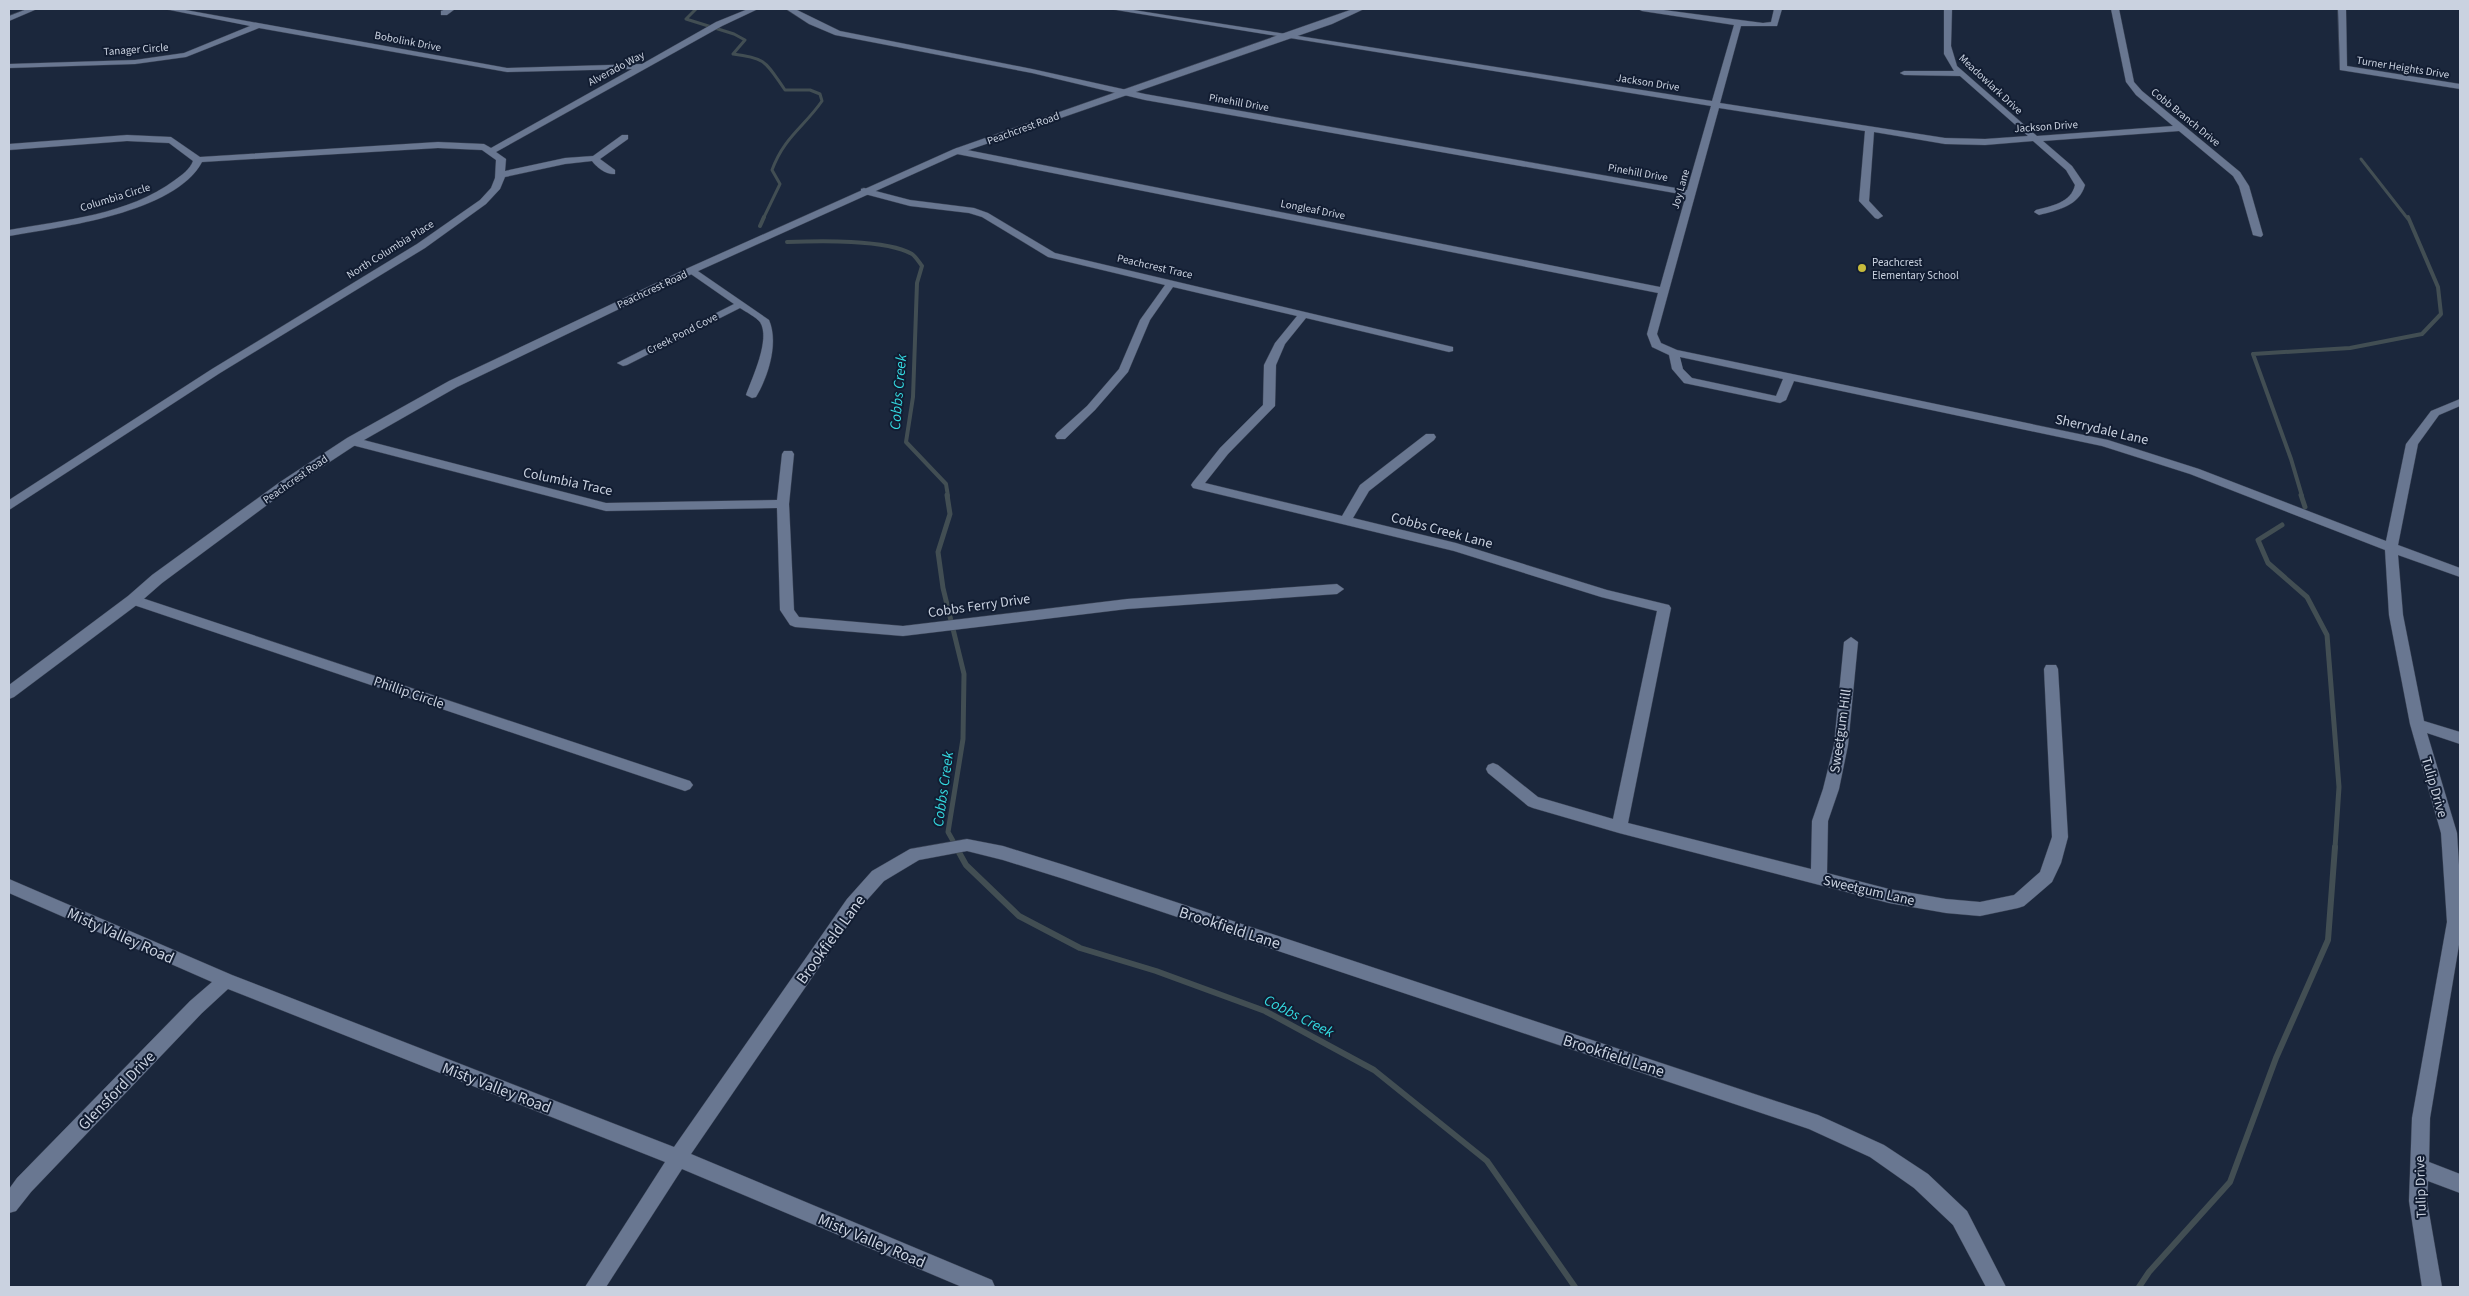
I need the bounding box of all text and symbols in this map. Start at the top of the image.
street label: Bobolink Drive [373,28,443,55]
street label: Tanager Circle [103,40,170,59]
street label: Alverado Way [585,47,647,90]
street label: Meadowlark Drive [1955,51,2026,118]
street label: Turner Heights Drive [2355,53,2451,82]
street label: Jackson Drive [1615,70,1681,95]
street label: Cobb Branch Drive [2148,85,2224,150]
street label: Pinehill Drive [1208,90,1271,115]
street label: Peachcrest Road [985,108,1061,149]
street label: Jackson Drive [2014,117,2079,136]
street label: Pinehill Drive [1607,160,1670,185]
street label: Joy Lane [1668,167,1693,211]
street label: Columbia Circle [78,180,153,215]
street label: Longleaf Drive [1279,196,1347,223]
street label: North Columbia Place [344,216,437,282]
street label: Peachcrest Trace [1116,251,1195,283]
place label: Peachcrest Elementary School [1872,255,1959,283]
marker: Peachcrest Elementary School [1856,262,1868,274]
street label: Peachcrest Road [615,267,690,312]
street label: Creek Pond Cove [644,309,721,358]
water label: Cobbs Creek [885,352,912,431]
street label: Sherrydale Lane [2053,410,2150,450]
street label: Peachcrest Road [260,451,331,507]
street label: Columbia Trace [521,463,614,501]
street label: Cobbs Creek Lane [1389,508,1495,554]
street label: Cobbs Ferry Drive [927,589,1032,623]
street label: Phillip Circle [371,672,447,714]
street label: Sweetgum Hill [1825,687,1857,774]
water label: Cobbs Creek [928,749,959,828]
street label: Tulip Drive [2416,755,2452,820]
street label: Sweetgum Lane [1821,871,1917,911]
street label: Brookfield Lane [791,890,871,989]
street label: Brookfield Lane [1176,901,1283,955]
street label: Misty Valley Road [64,902,178,969]
water label: Cobbs Creek [1260,990,1338,1043]
street label: Brookfield Lane [1560,1029,1667,1083]
street label: Glensford Drive [73,1046,160,1135]
street label: Misty Valley Road [439,1057,554,1119]
street label: Tulip Drive [2410,1155,2432,1218]
street label: Misty Valley Road [814,1208,929,1274]

